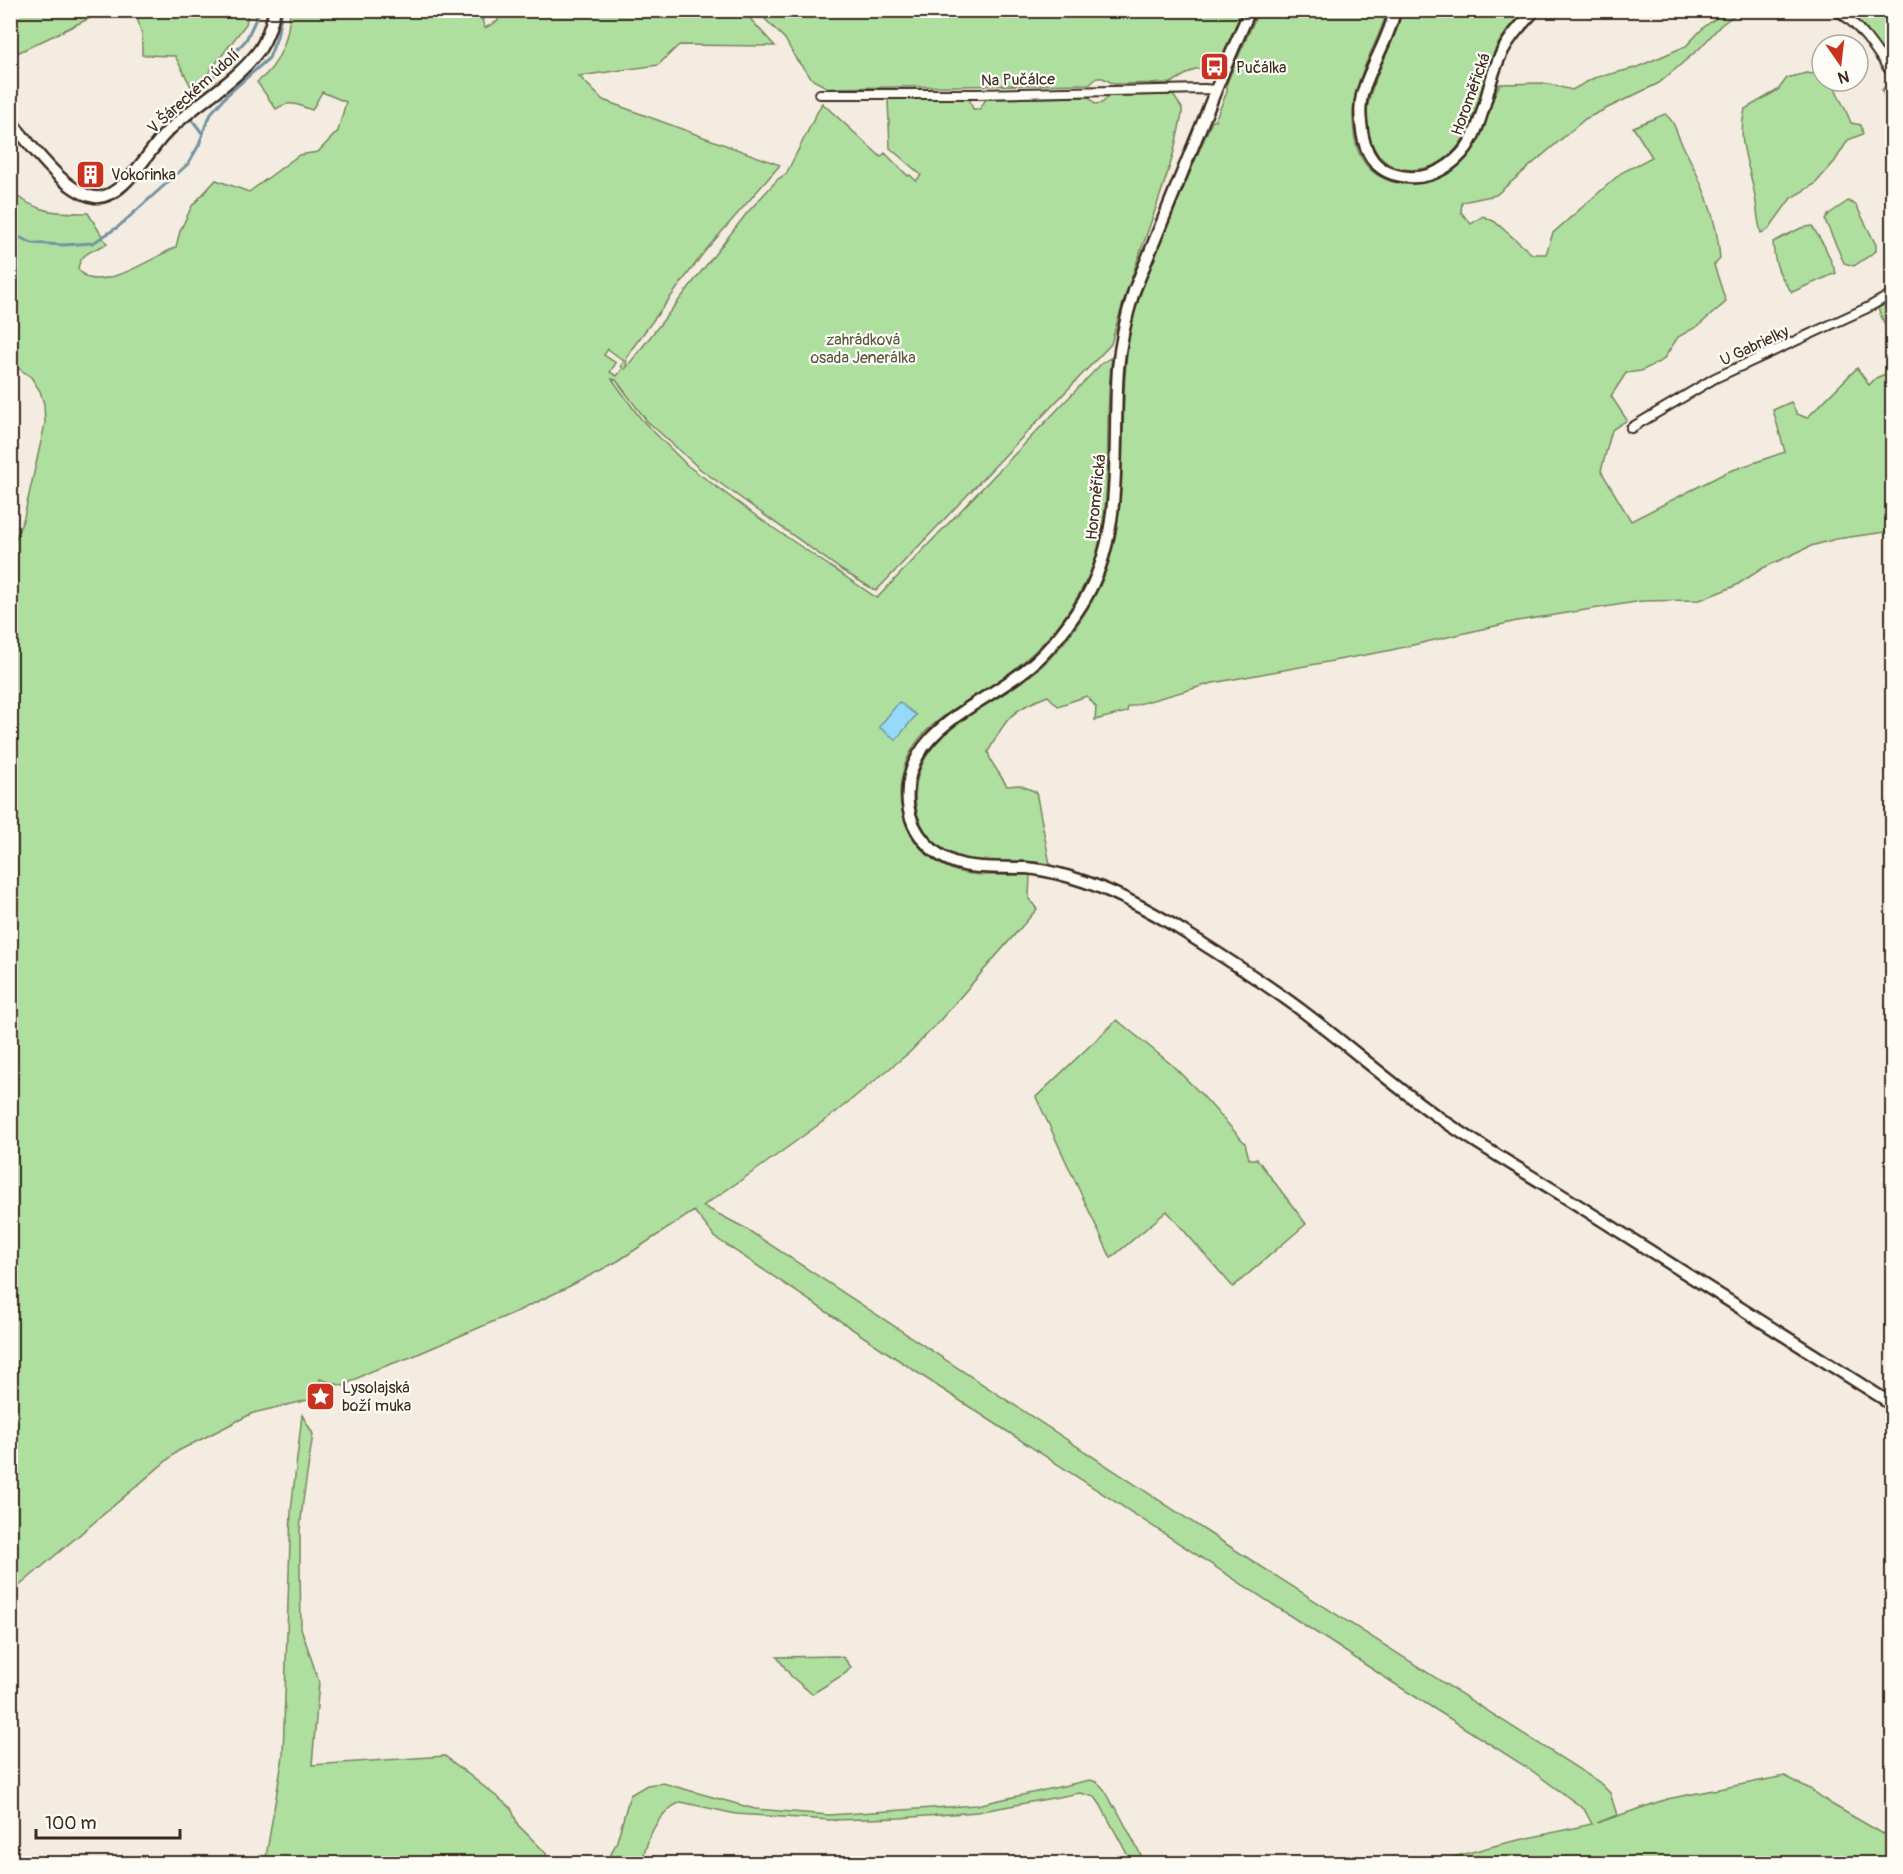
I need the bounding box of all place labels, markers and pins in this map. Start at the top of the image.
bus stop icon: Pučálka [1199,51,1231,83]
place label: Pučálka [1236,58,1287,78]
building icon: Vokorinka [74,158,106,190]
place label: Vokorinka [111,165,176,185]
place label: Lysolajská boží muka [342,1378,411,1416]
place icon: Lysolajská boží muka [305,1380,337,1412]

